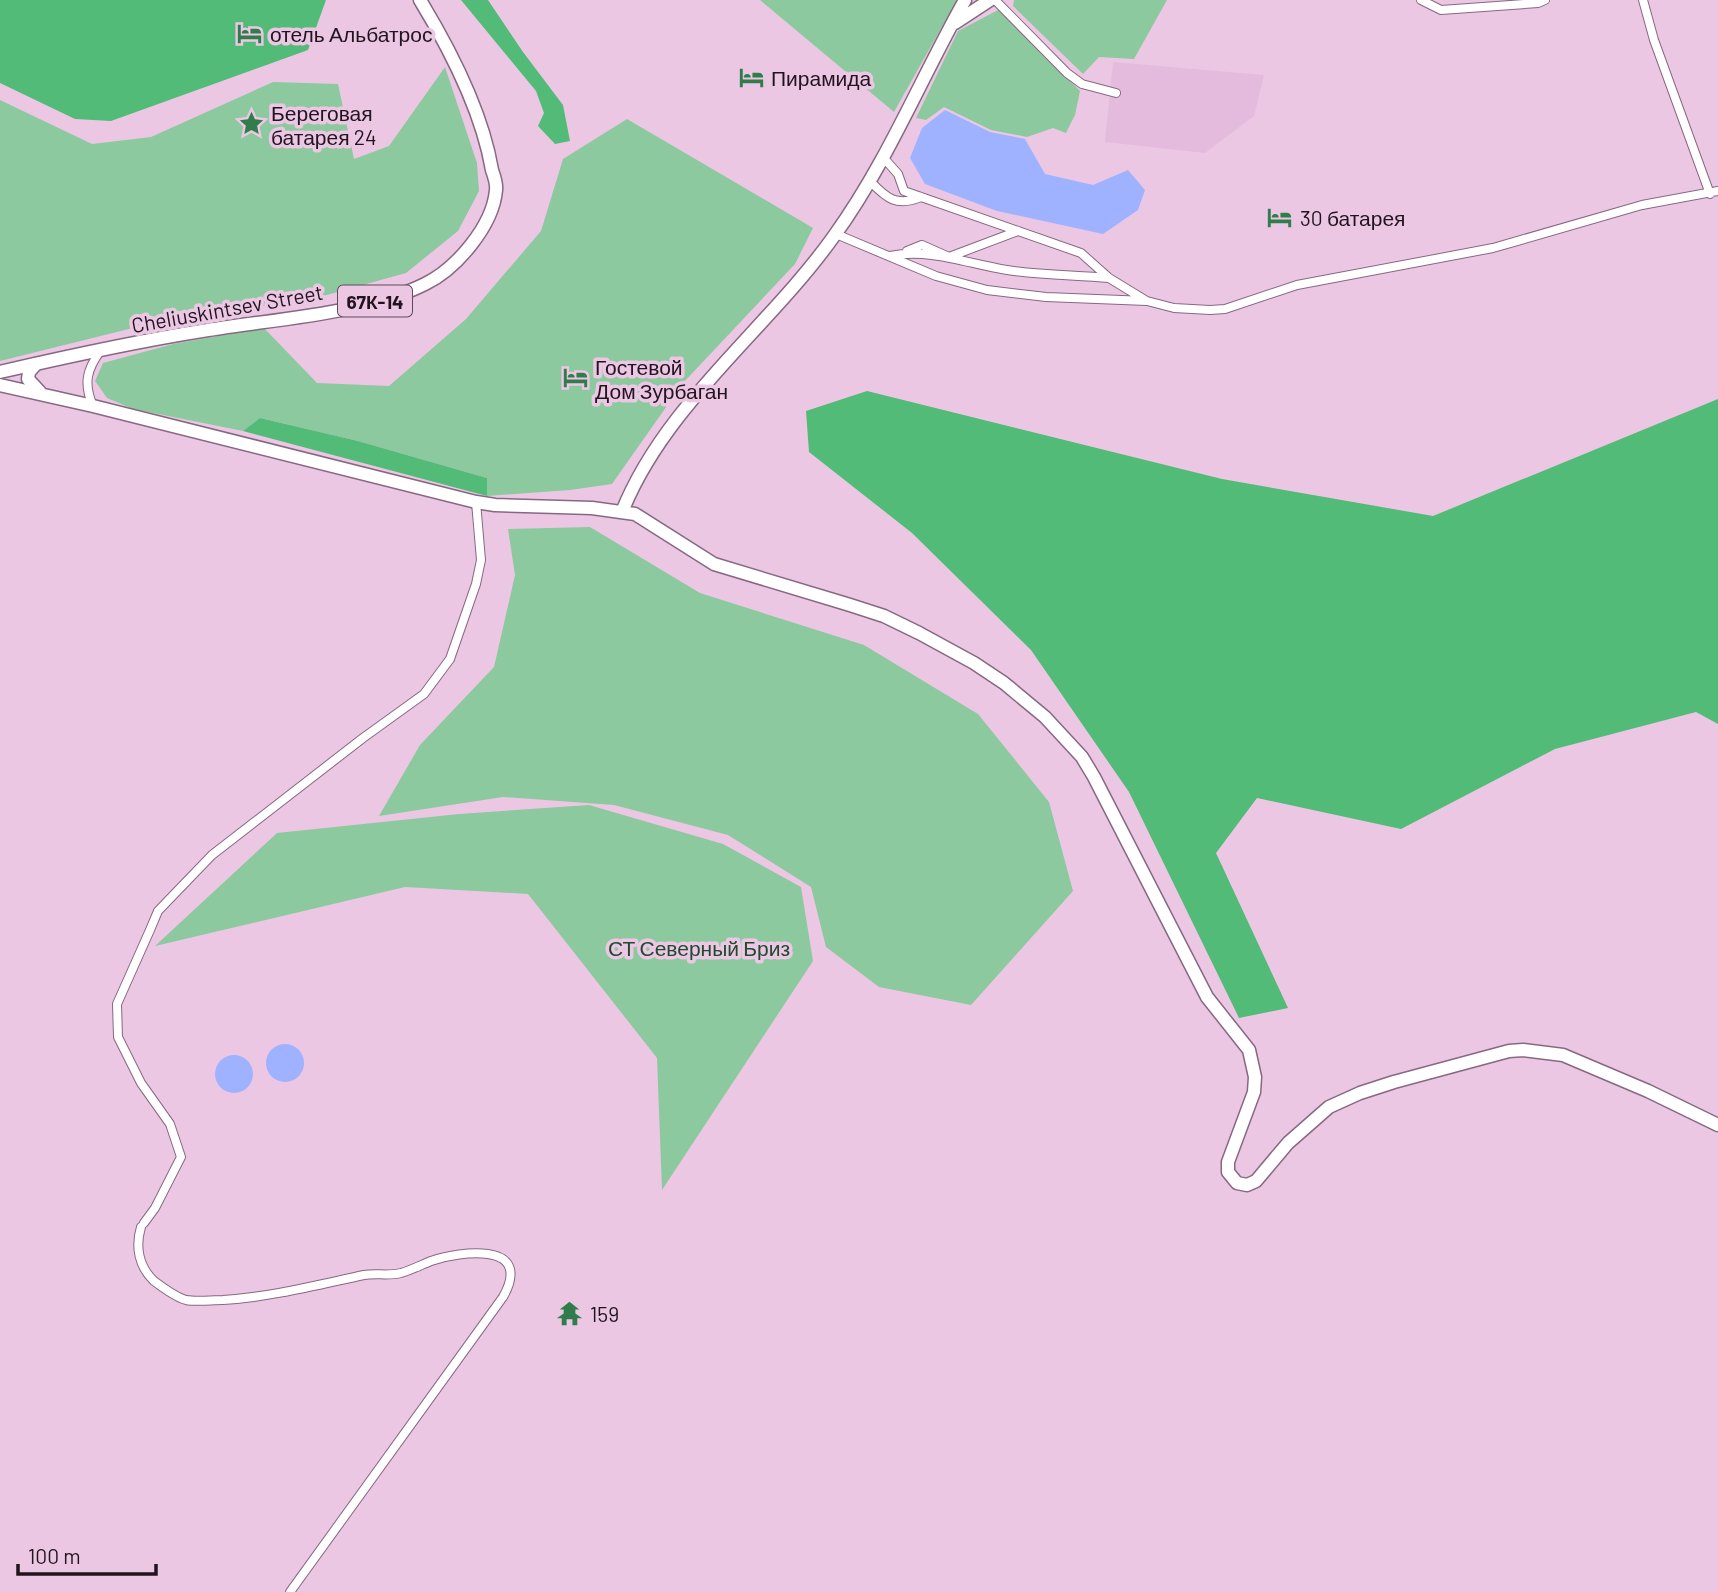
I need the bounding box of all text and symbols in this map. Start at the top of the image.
hotel icon: отель Альбатрос [236,19,264,47]
place label: отель Альбатрос [270,21,432,46]
hotel icon: Пирамида [737,63,765,91]
place label: Пирамида [771,65,872,90]
place label: Береговая батарея 24 [271,100,377,149]
place icon: Береговая батарея 24 [237,110,265,138]
hotel icon: 30 батарея [1266,203,1294,231]
place label: 30 батарея [1300,205,1405,230]
street label: Cheliuskintsev Street [129,279,325,337]
road number: 67К-14 [338,286,412,316]
place label: Гостевой Дом Зурбаган [595,354,728,403]
hotel icon: Гостевой Дом Зурбаган [561,364,589,392]
park label: СТ Северный Бриз [608,935,790,960]
temple icon: 159 [556,1299,584,1327]
place label: 159 [590,1301,619,1326]
scale bar [18,1532,156,1576]
text: 100 m [28,1543,81,1568]

